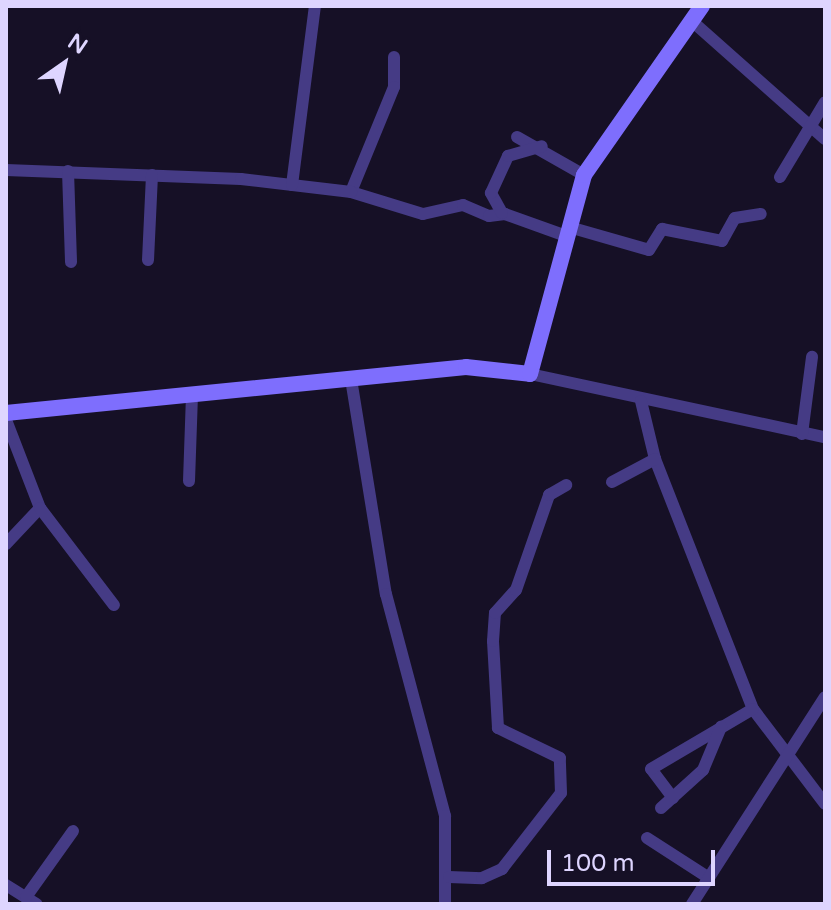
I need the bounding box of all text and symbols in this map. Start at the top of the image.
north arrow [24,24,104,104]
text: N [63,28,92,60]
scale bar [551,834,719,884]
text: 100 m [561,849,635,878]

